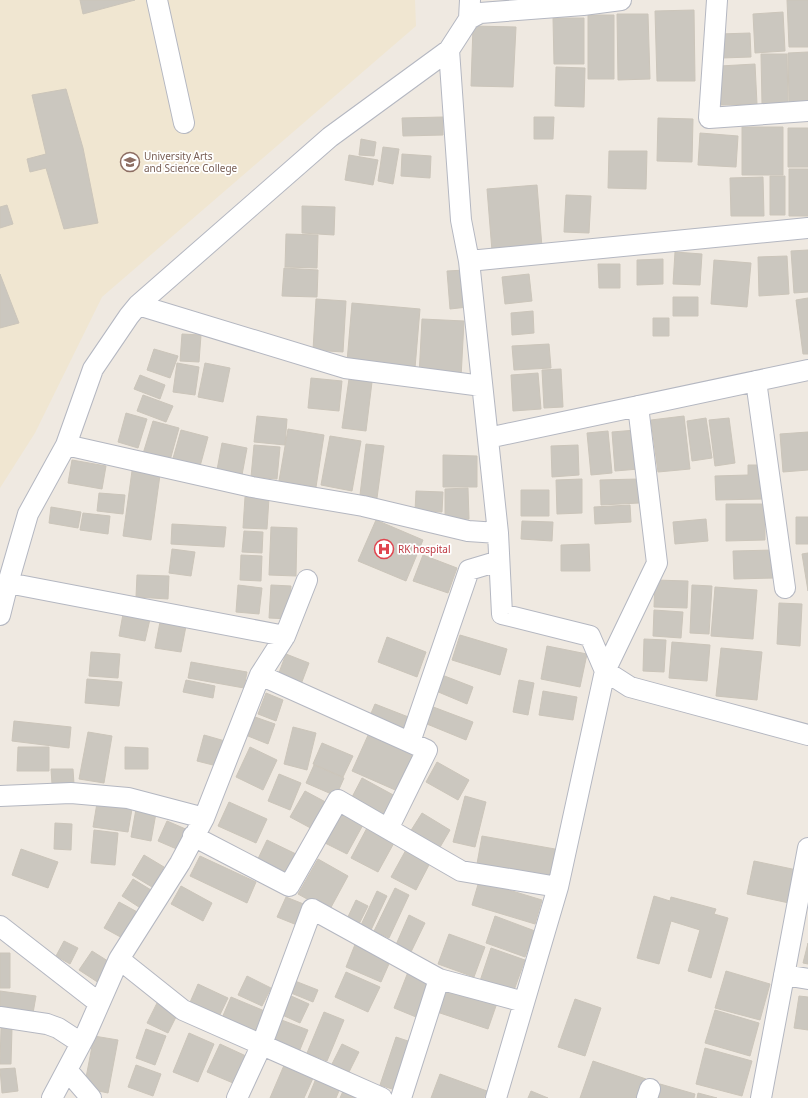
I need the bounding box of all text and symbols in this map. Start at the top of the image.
place label: University Arts and Science College [144,149,238,175]
school or university icon: University Arts and Science College [119,151,141,173]
hospital icon: RK hospital [373,538,395,560]
place label: RK hospital [398,542,451,556]

